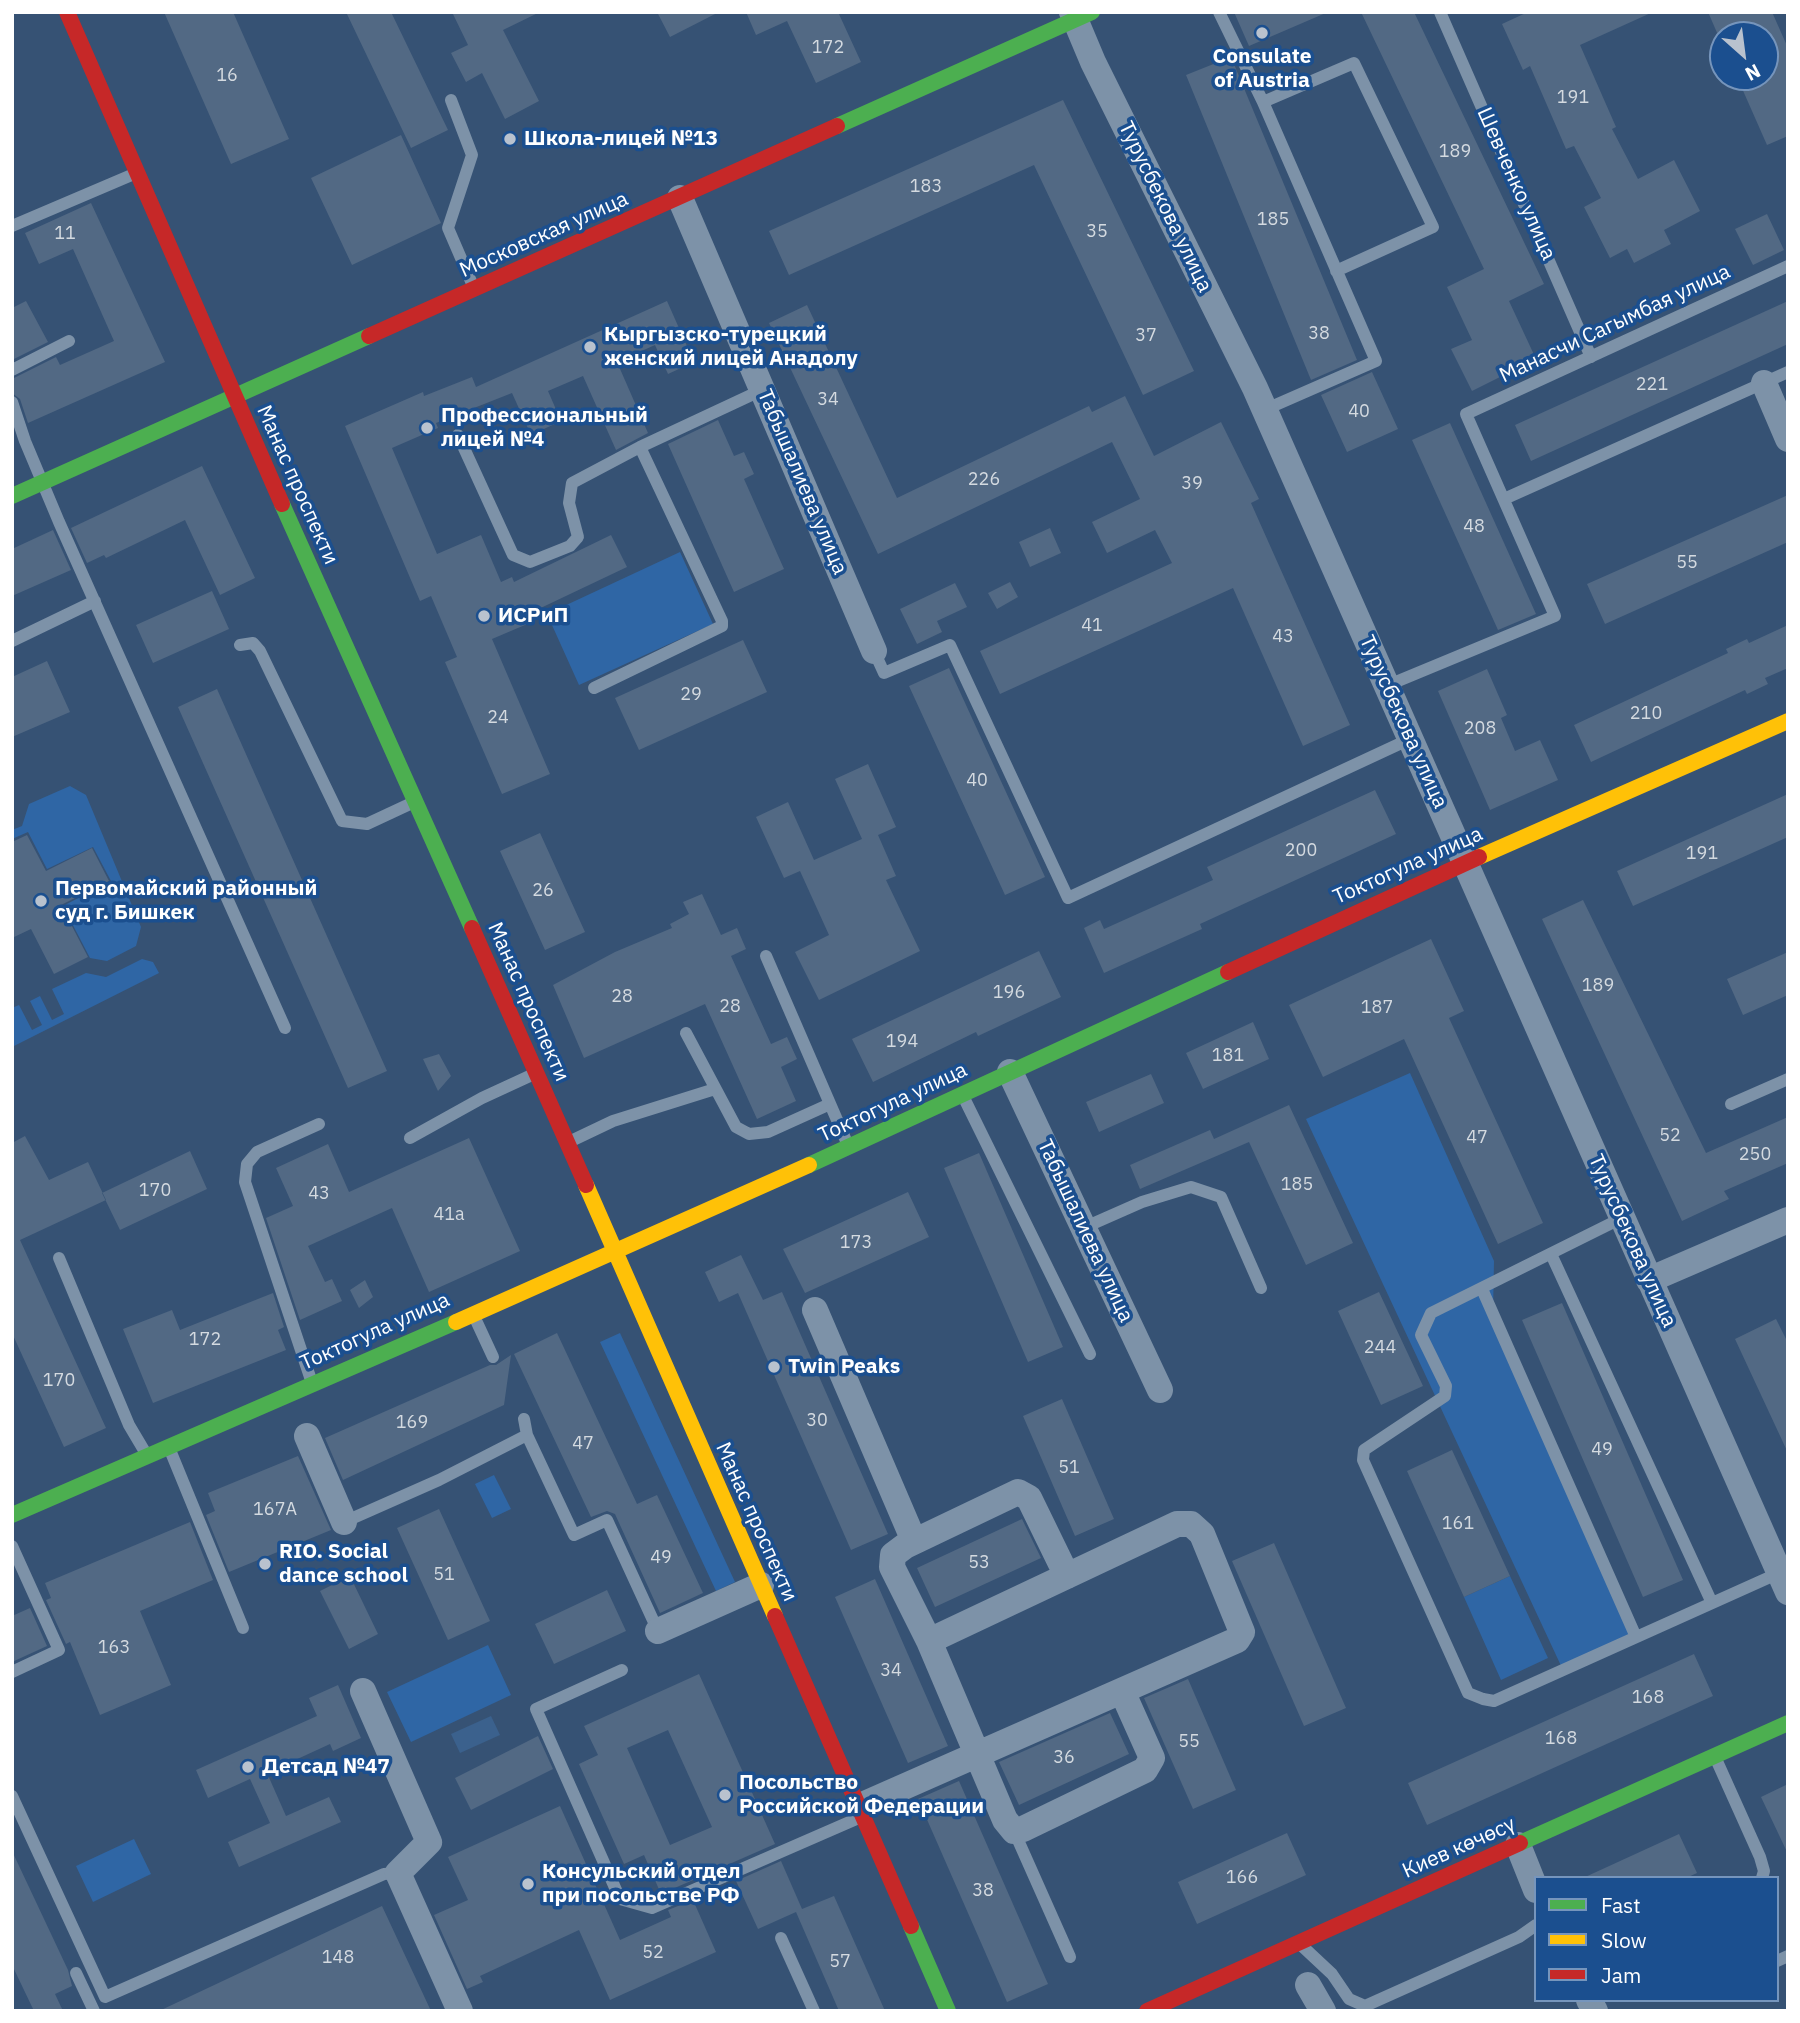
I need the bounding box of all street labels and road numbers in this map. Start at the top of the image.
street label: Шевченко улица [1471,104,1561,264]
street label: Турусбекова улица [1113,118,1217,296]
street label: Московская улица [456,187,632,283]
street label: Манасчи Сагымбая улица [1496,259,1734,389]
street label: Табышалиева улица [752,386,852,578]
street label: Манас проспекти [251,402,343,568]
street label: Турусбекова улица [1354,632,1452,812]
street label: Токтогула улица [1329,822,1487,910]
street label: Манас проспекти [482,919,574,1085]
street label: Токтогула улица [815,1058,971,1148]
street label: Табышалиева улица [1032,1136,1138,1326]
street label: Турусбекова улица [1583,1151,1681,1331]
street label: Токтогула улица [296,1288,454,1376]
street label: Манас проспекти [710,1439,802,1605]
street label: Киев көчөсү [1399,1812,1519,1884]

